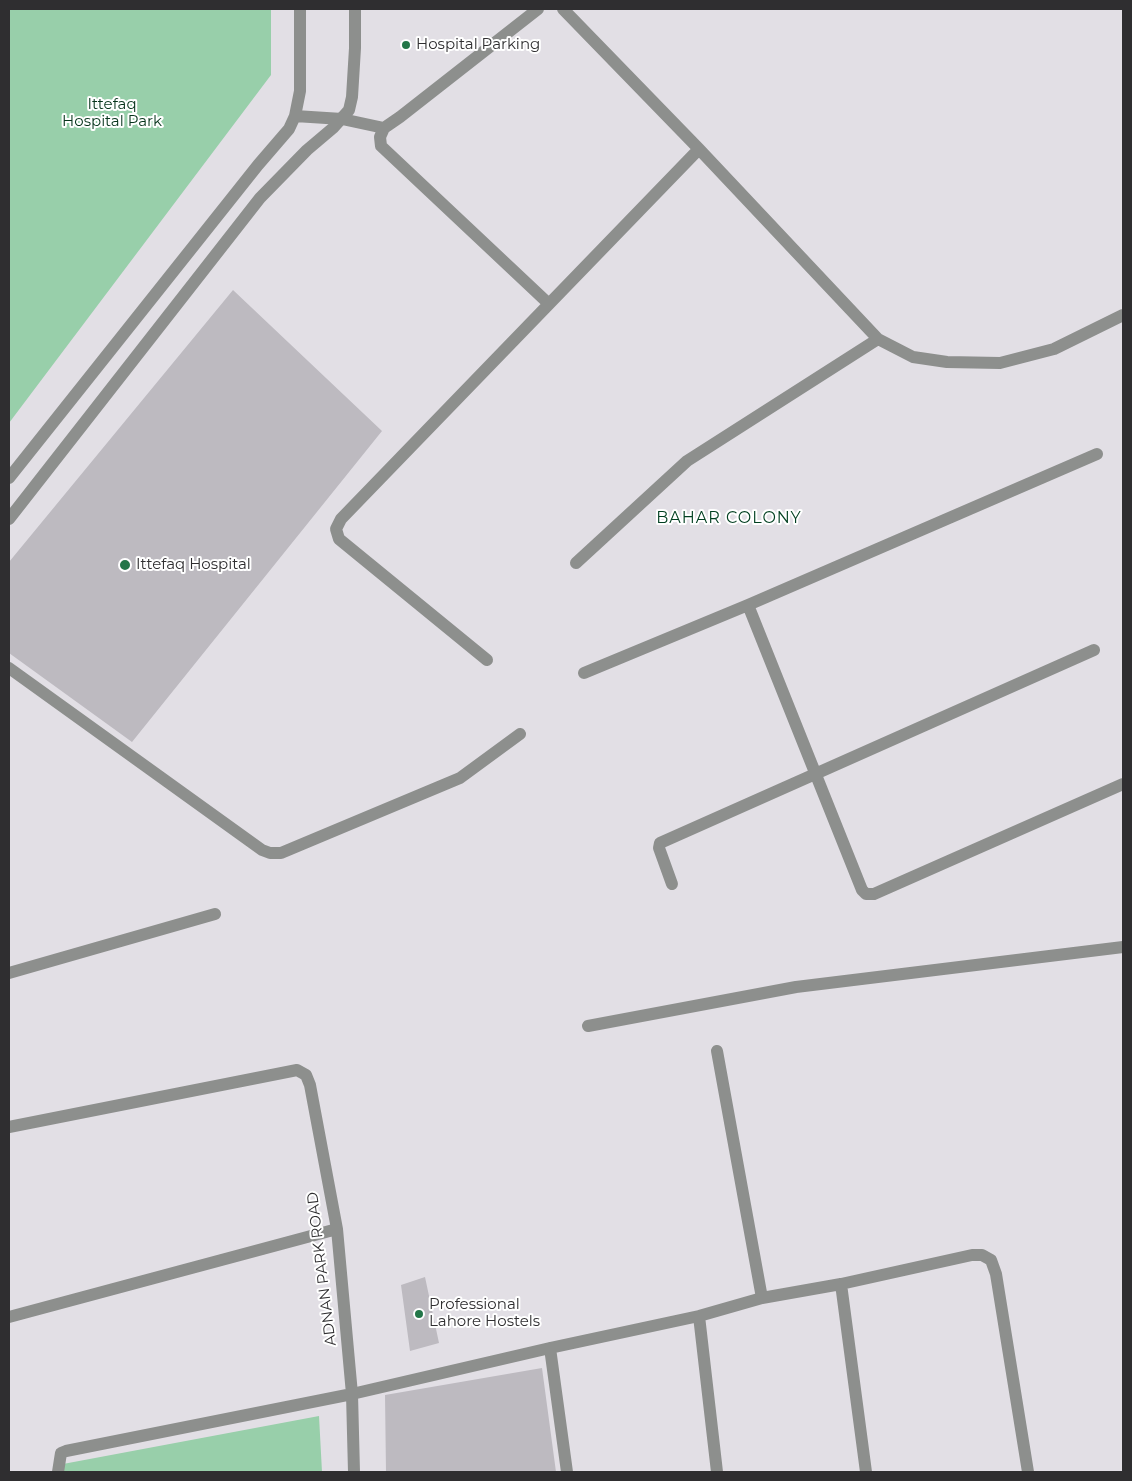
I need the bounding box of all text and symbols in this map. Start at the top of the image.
place label: Hospital Parking [416,36,540,54]
marker: Hospital Parking [400,39,412,51]
park label: Ittefaq Hospital Park [62,96,162,131]
district label: BAHAR COLONY [655,508,803,528]
place label: Ittefaq Hospital [136,556,251,574]
marker: Ittefaq Hospital [118,558,132,572]
street label: ADNAN PARK ROAD [304,1191,340,1347]
place label: Professional Lahore Hostels [429,1296,540,1331]
marker: Professional Lahore Hostels [413,1308,425,1320]

